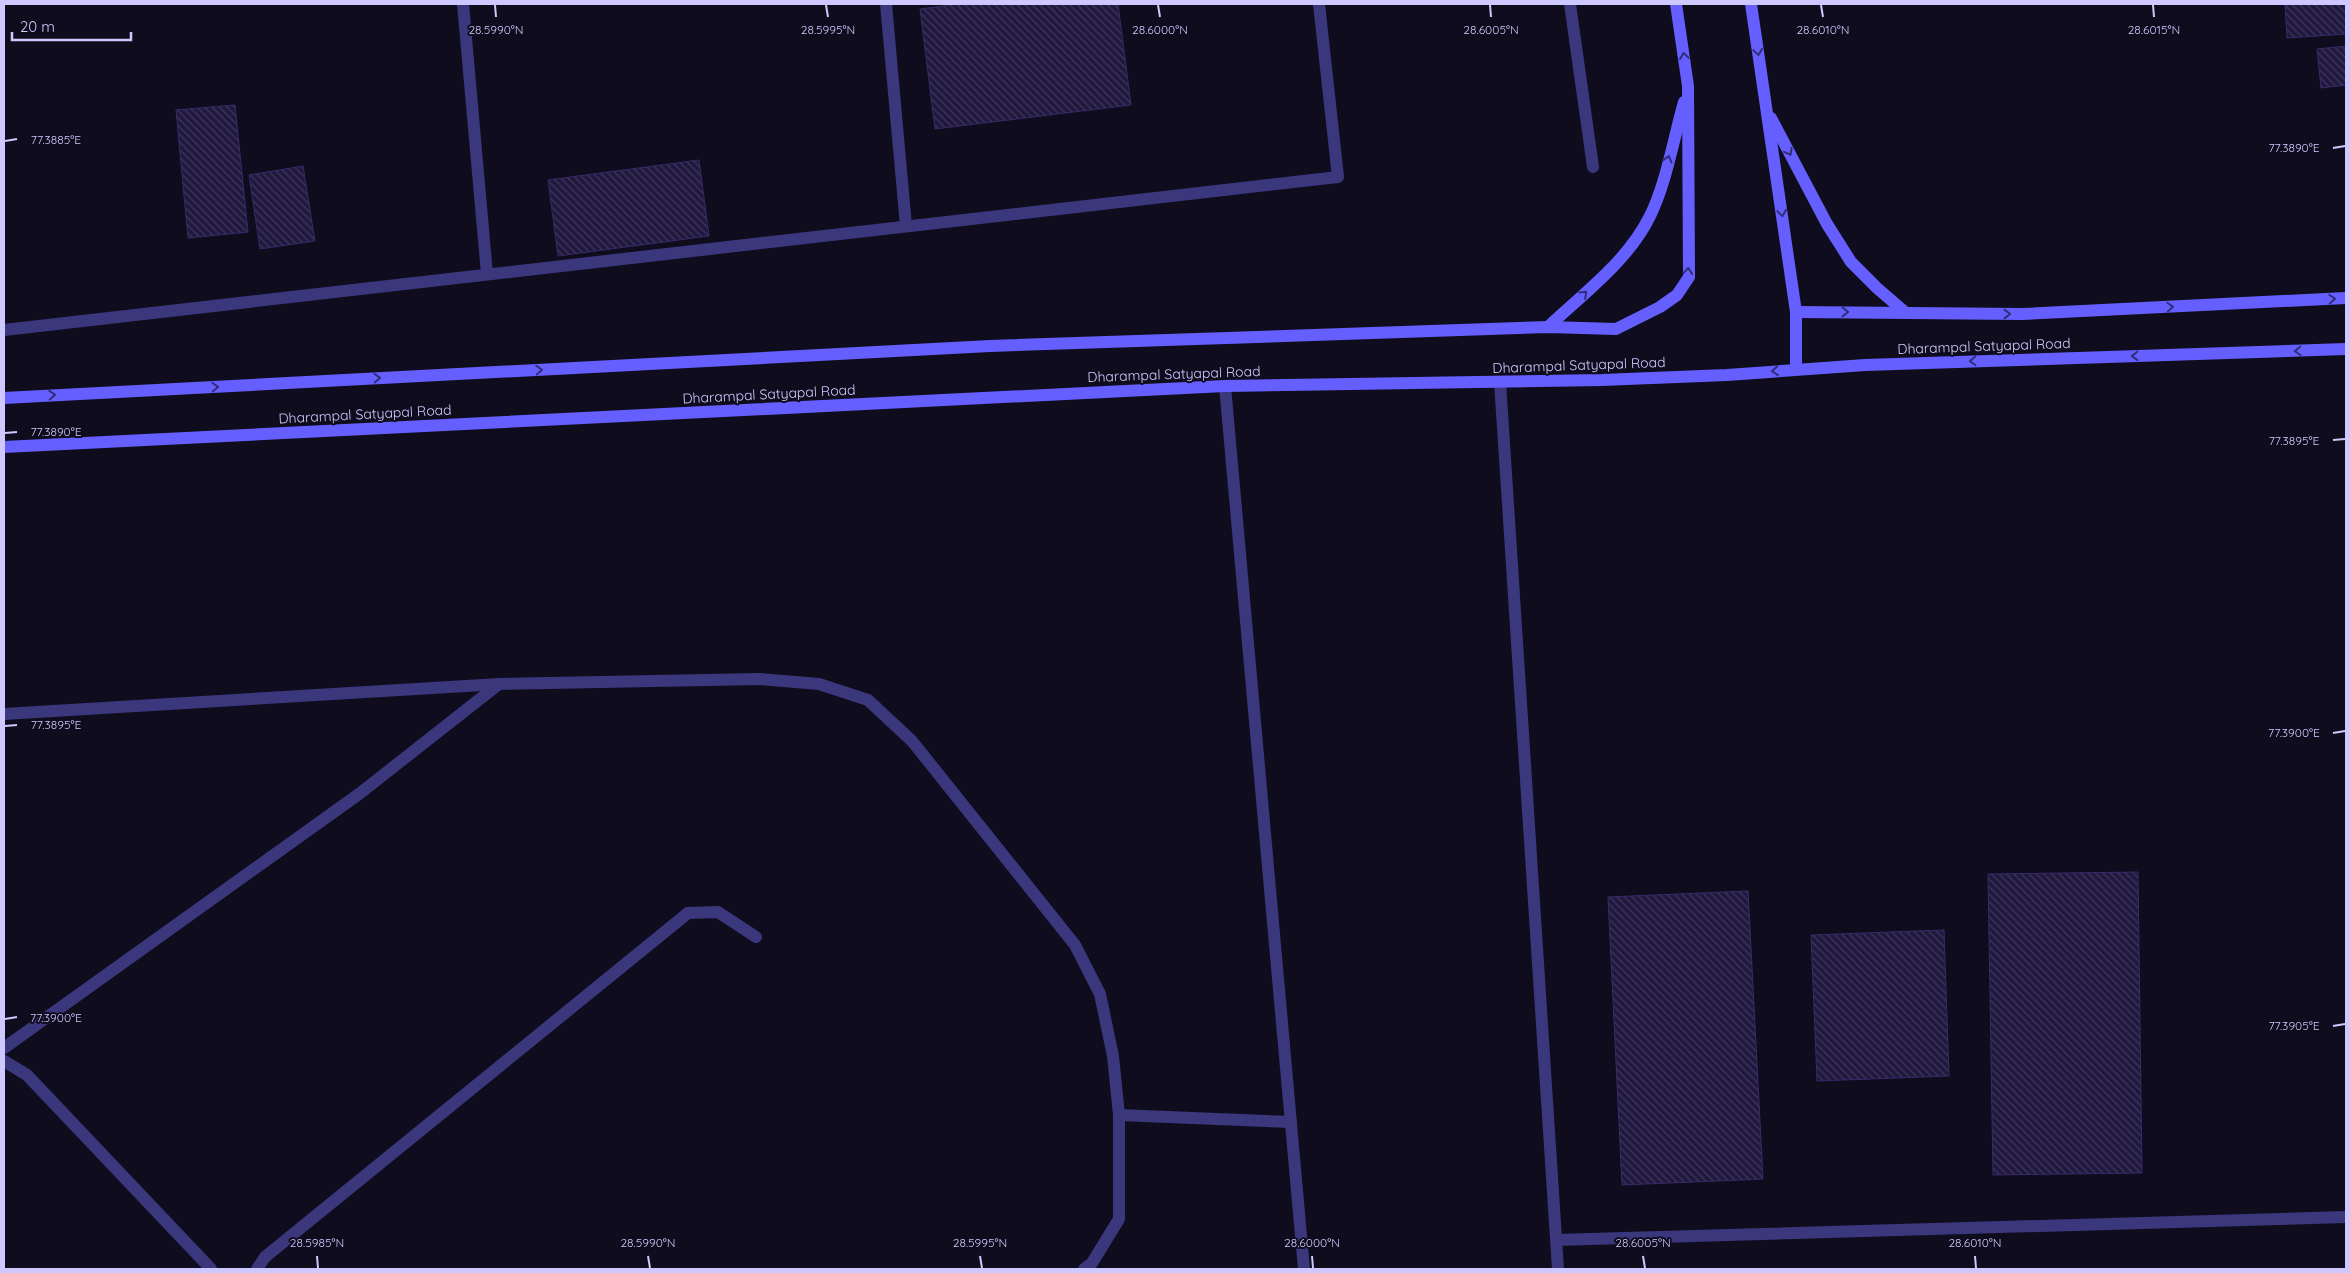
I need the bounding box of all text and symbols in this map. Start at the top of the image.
scale bar [12,10,131,42]
text: 20 m [20,17,55,36]
text: 28.5990°N [468,22,524,37]
text: 28.5995°N [801,22,855,37]
text: 28.6000°N [1132,22,1188,37]
text: 28.6005°N [1463,22,1519,37]
text: 28.6010°N [1796,22,1850,37]
text: 28.6015°N [2128,22,2180,37]
one-way arrow [1752,48,1763,56]
one-way arrow [1679,52,1689,60]
text: 77.3885°E [31,132,81,147]
text: 77.3890°E [2268,140,2320,155]
one-way arrow [1783,147,1793,156]
one-way arrow [1662,155,1673,164]
one-way arrow [1776,208,1786,217]
one-way arrow [1683,266,1694,274]
one-way arrow [1578,290,1587,299]
one-way arrow [2328,293,2336,304]
one-way arrow [2166,301,2174,312]
one-way arrow [1841,307,1849,317]
one-way arrow [2004,309,2011,319]
street label: Dharampal Satyapal Road [1897,334,2071,358]
one-way arrow [2293,345,2301,356]
one-way arrow [2131,351,2138,361]
street label: Dharampal Satyapal Road [1492,353,1666,377]
one-way arrow [1968,356,1976,367]
street label: Dharampal Satyapal Road [1087,362,1261,386]
one-way arrow [536,364,544,375]
one-way arrow [1771,365,1779,376]
one-way arrow [373,373,381,384]
street label: Dharampal Satyapal Road [682,380,856,408]
one-way arrow [211,381,219,392]
one-way arrow [49,390,57,401]
street label: Dharampal Satyapal Road [278,400,452,428]
text: 77.3890°E [30,424,82,439]
text: 77.3895°E [2269,433,2319,448]
text: 77.3895°E [31,717,81,732]
text: 77.3900°E [2268,725,2320,740]
text: 77.3900°E [30,1010,82,1025]
text: 77.3905°E [2268,1018,2320,1033]
text: 28.5985°N [290,1235,344,1250]
text: 28.5990°N [620,1235,676,1250]
text: 28.5995°N [953,1235,1007,1250]
text: 28.6000°N [1284,1235,1340,1250]
text: 28.6005°N [1615,1235,1671,1250]
text: 28.6010°N [1948,1235,2002,1250]

